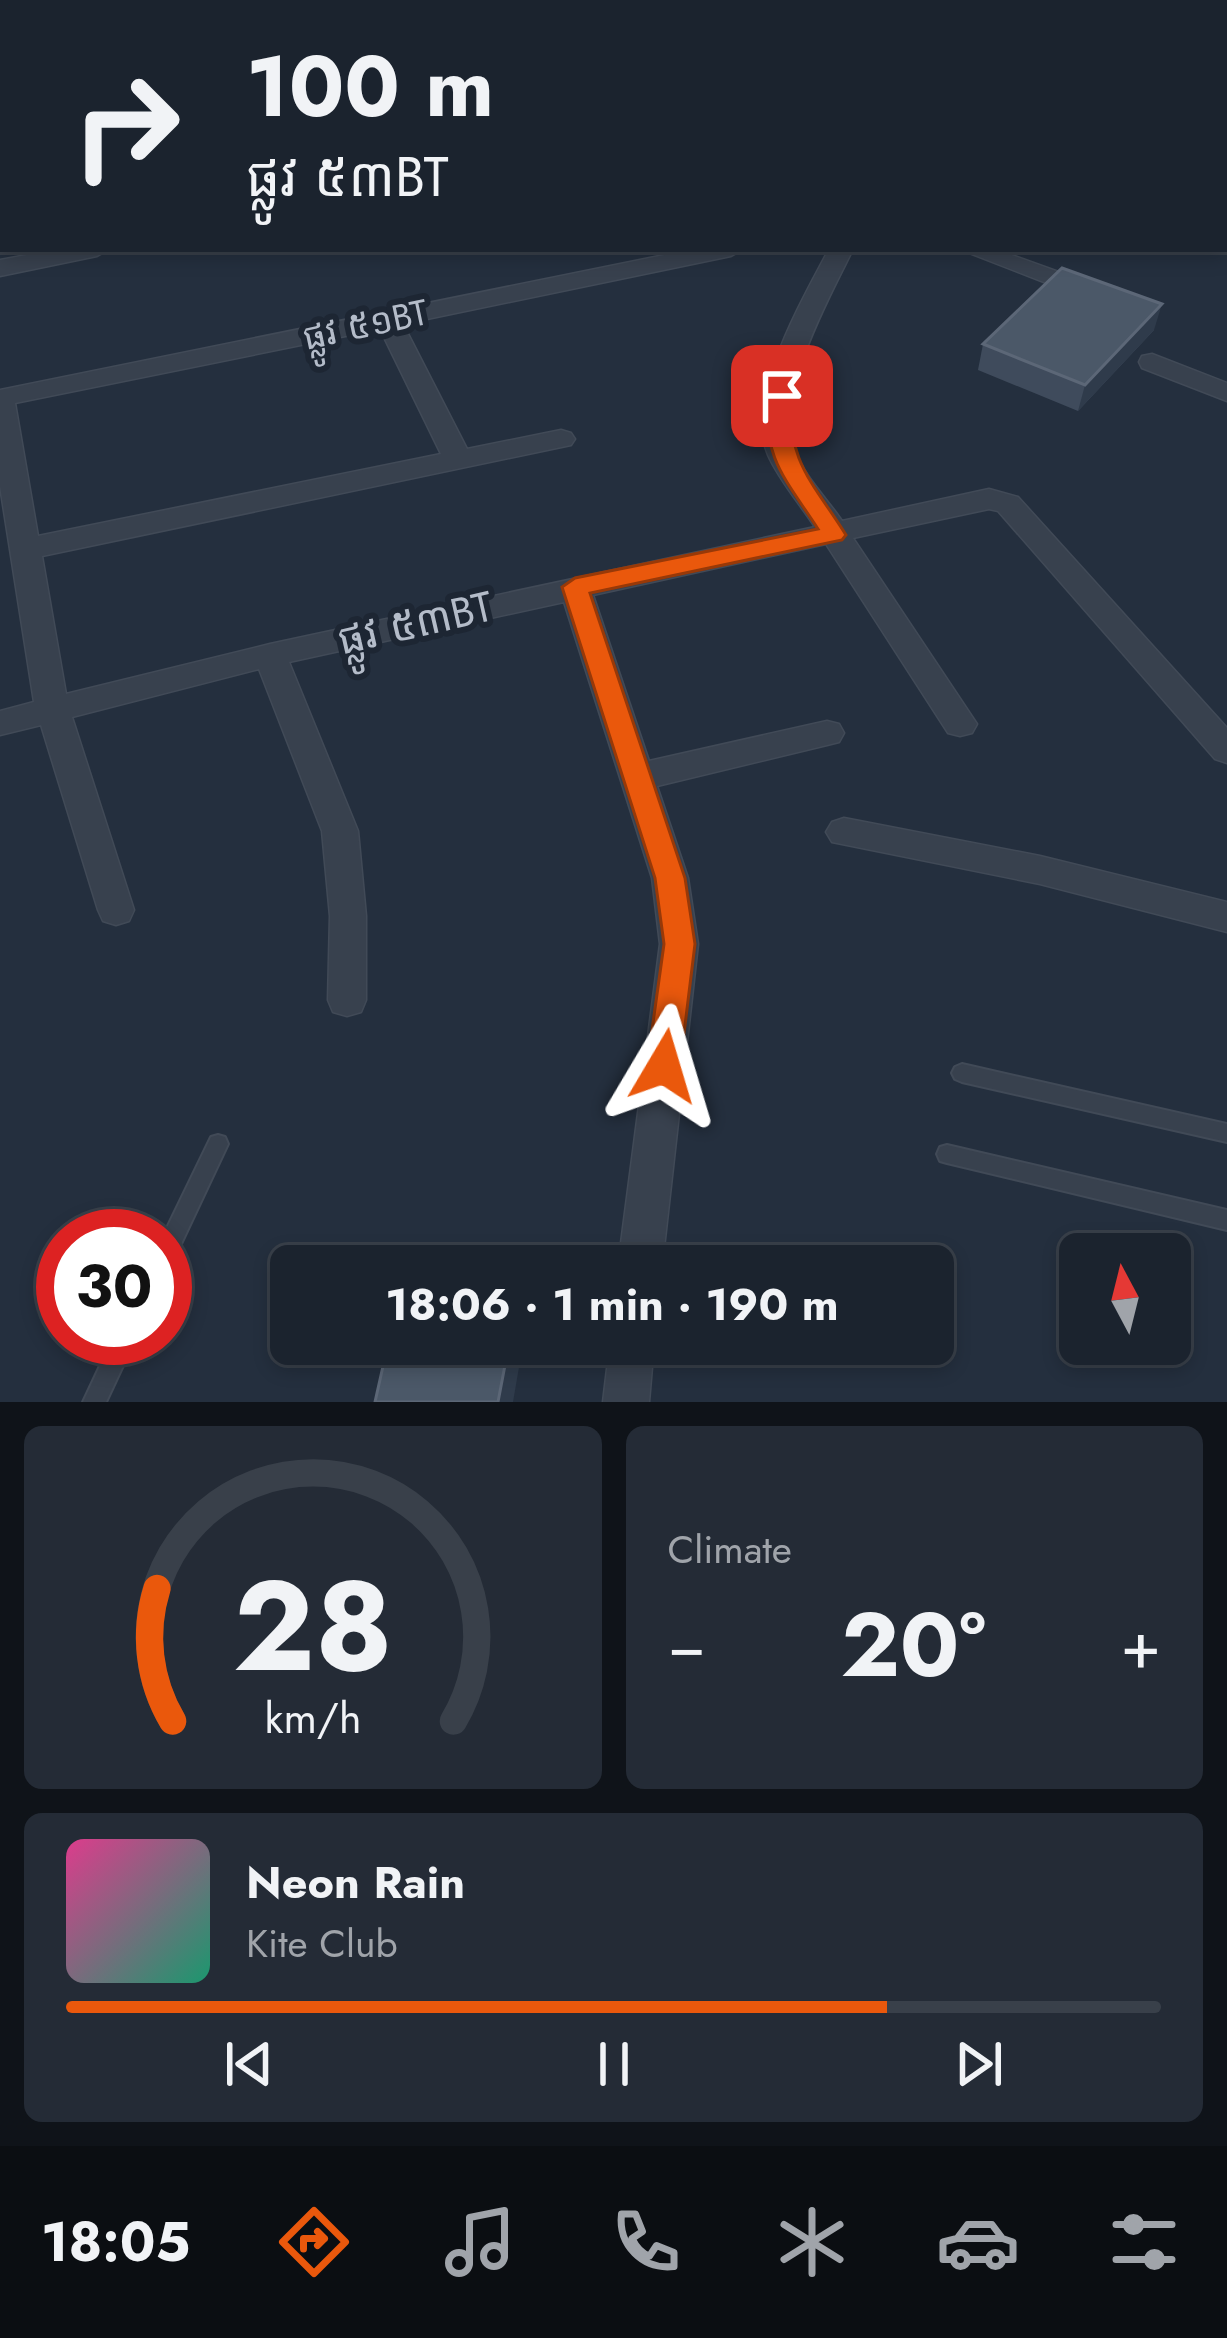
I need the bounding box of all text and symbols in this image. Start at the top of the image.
text: 100 m [246,26,494,148]
icon: right [48,48,204,204]
text: ផ្លូវ ៥៣BT [246,138,449,216]
street label: ផ្លូវ ៥១BT [298,285,434,369]
pin [731,345,833,447]
icon: arrive [749,363,815,429]
street label: ផ្លូវ ៥៣BT [331,575,500,677]
position arrow [601,1003,727,1129]
speed limit sign: 30 [36,1209,192,1365]
north arrow [1059,1233,1191,1365]
map controls [1059,1233,1191,1365]
text: 18:06 · 1 min · 190 m [385,1272,839,1337]
text: Climate [668,1521,792,1578]
text: 28 [233,1536,393,1717]
text: 20° [841,1580,986,1710]
text: − [668,1597,706,1693]
text: + [1120,1597,1161,1693]
text: km/h [264,1686,361,1748]
text: Neon Rain [246,1850,465,1915]
text: Kite Club [246,1915,398,1972]
icon: previous [216,2031,282,2097]
icon: pause [581,2031,647,2097]
icon: next [946,2031,1012,2097]
icon: directions [272,2200,356,2284]
icon: music [438,2200,522,2284]
icon: phone [604,2200,688,2284]
icon: climate [770,2200,854,2284]
icon: car [936,2200,1020,2284]
icon: filters [1102,2200,1186,2284]
text: 18:05 [41,2203,190,2281]

